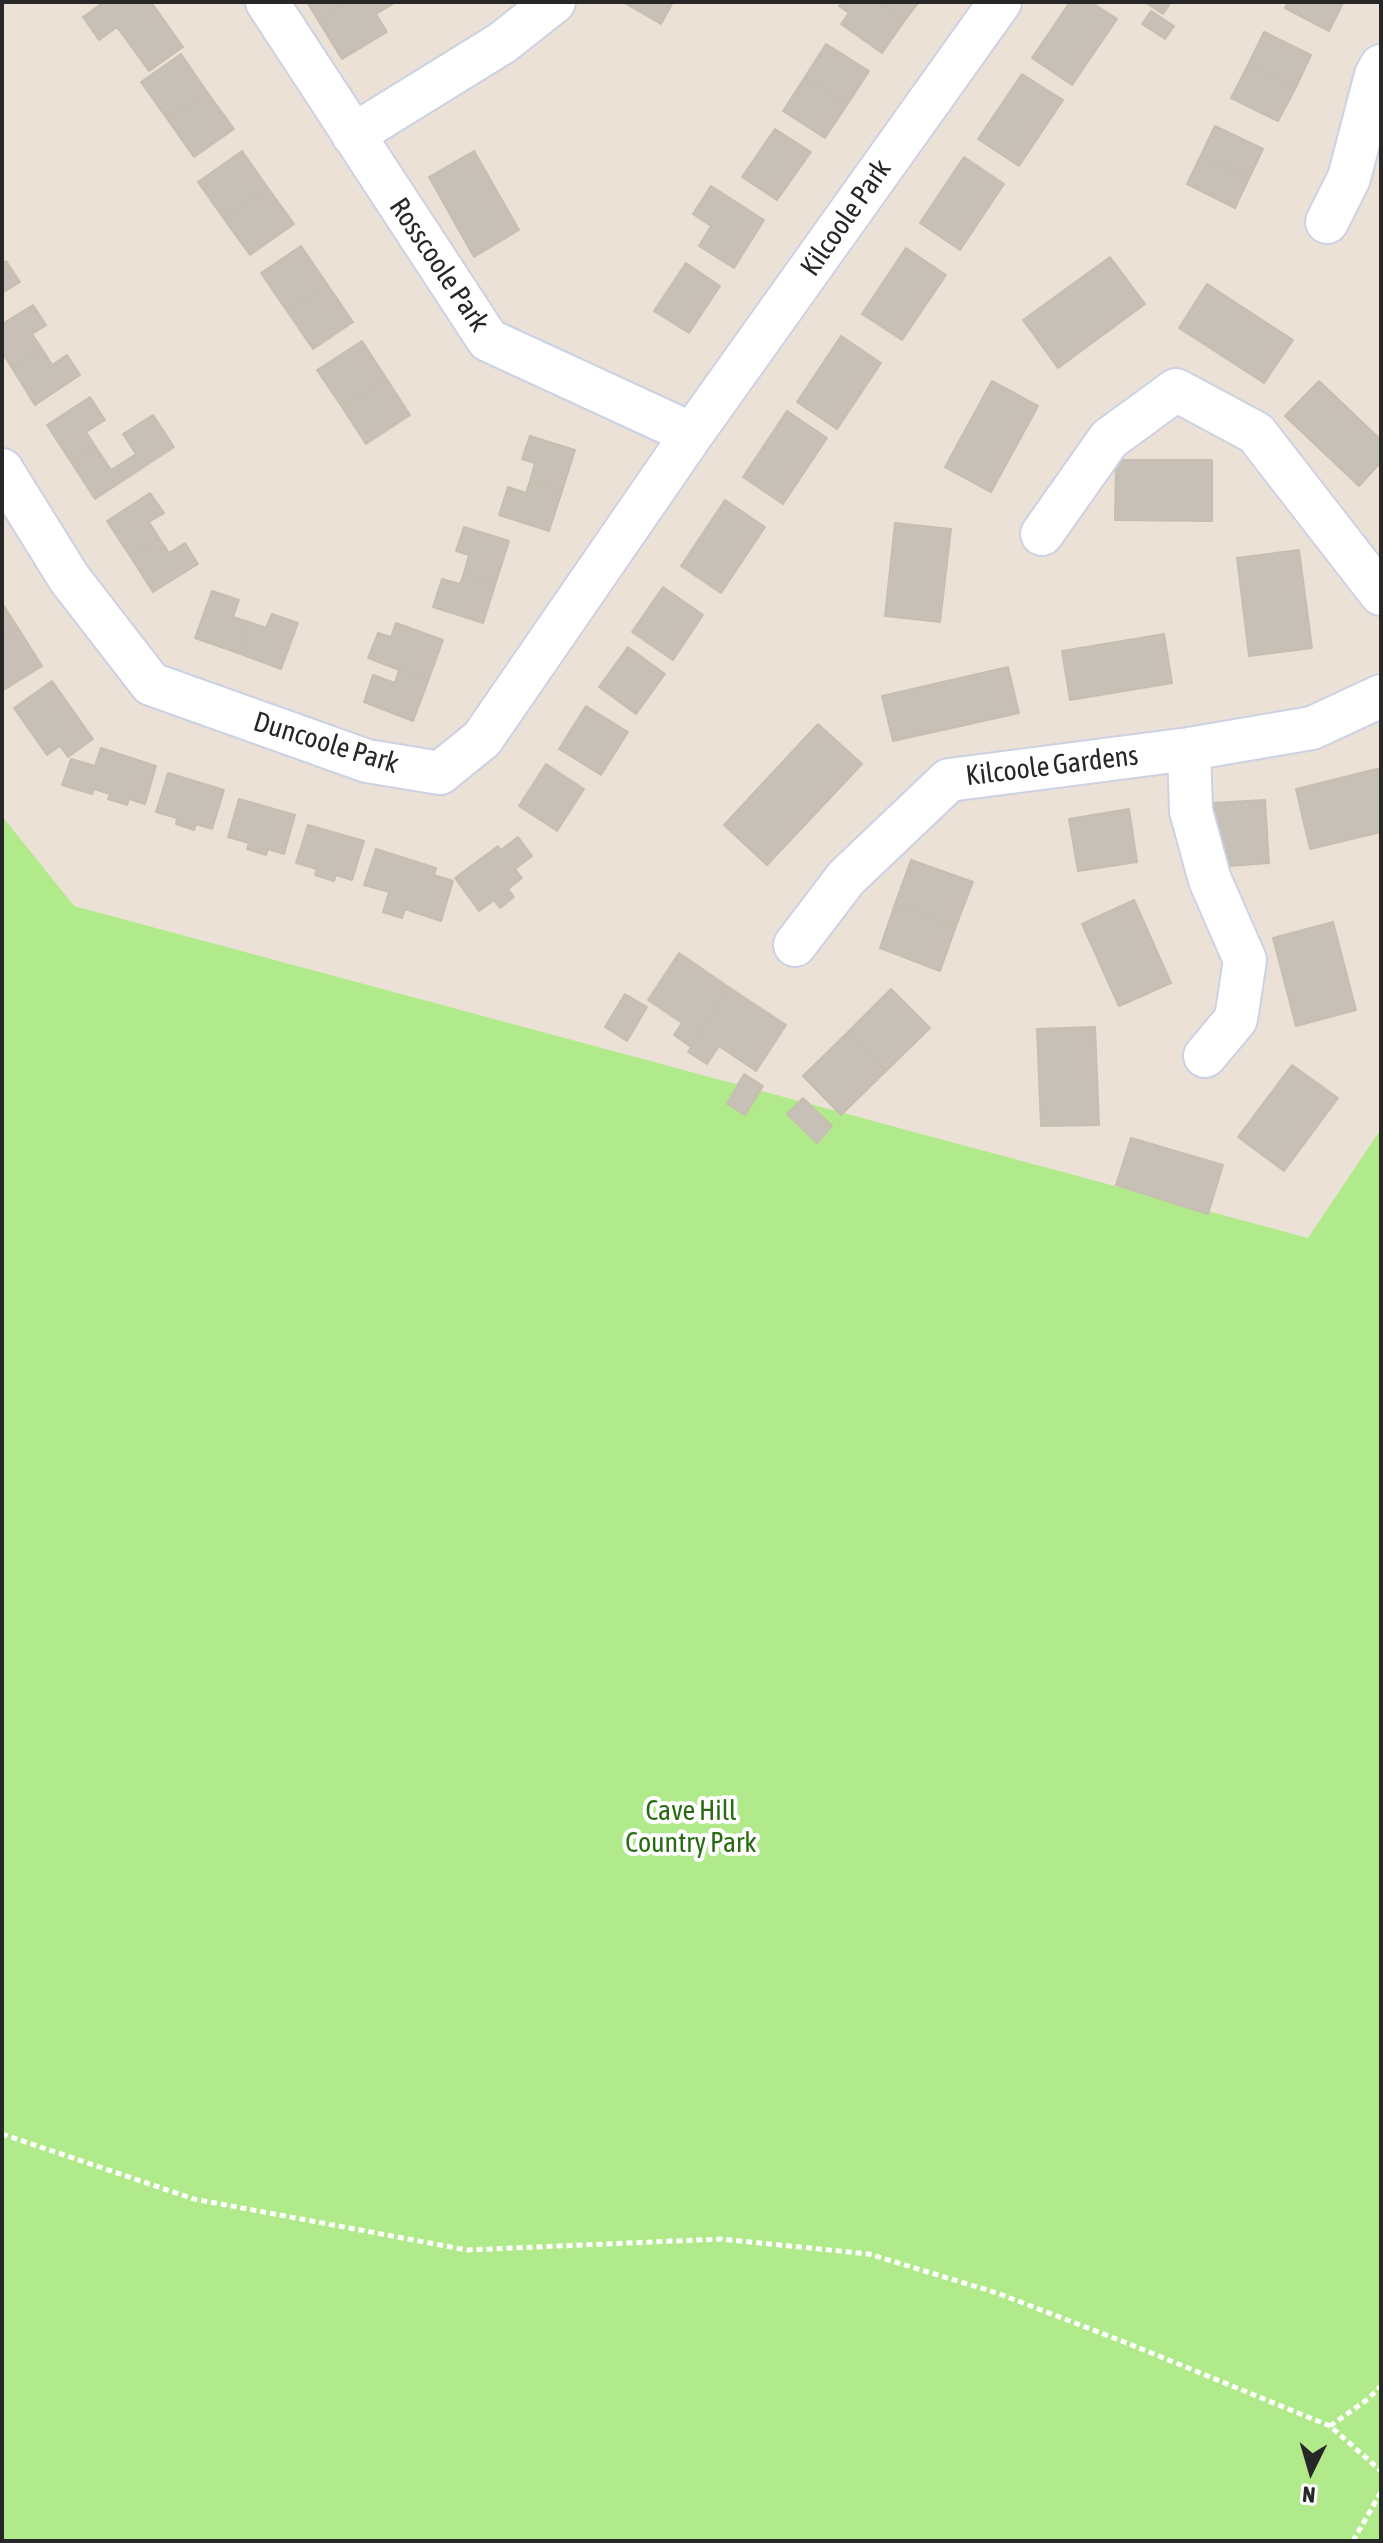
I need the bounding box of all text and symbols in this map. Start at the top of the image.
street label: Kilcoole Park [794,153,898,283]
street label: Rosscoole Park [382,192,496,338]
street label: Duncoole Park [249,705,403,781]
street label: Kilcoole Gardens [964,739,1140,793]
park label: Cave Hill Country Park [625,1794,757,1860]
north arrow [1271,2431,1351,2511]
text: N [1301,2481,1317,2508]

